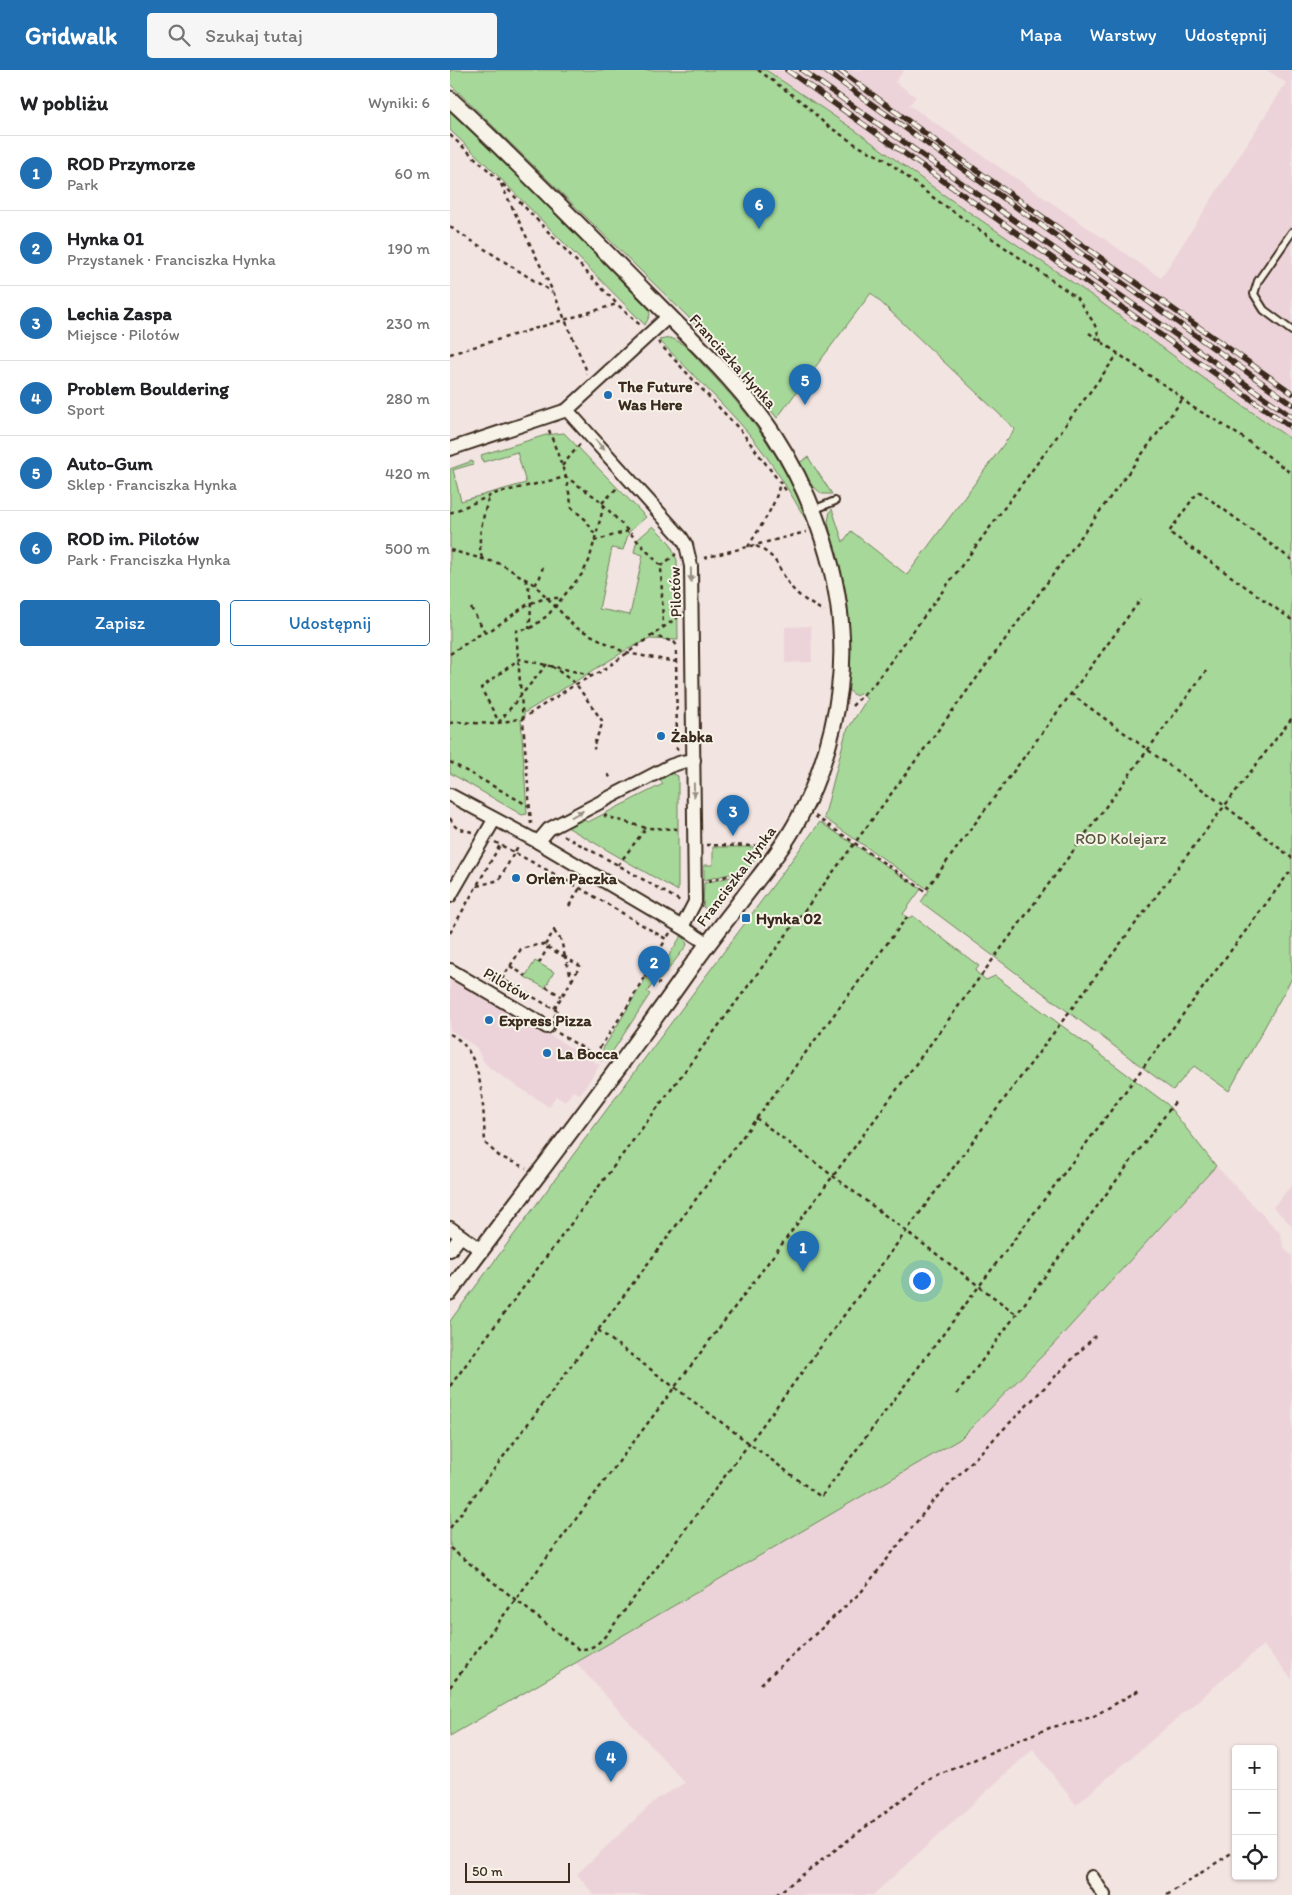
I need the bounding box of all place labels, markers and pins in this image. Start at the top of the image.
pin: 6 [743,188,775,229]
pin: 5 [789,364,821,405]
place label: The Future Was Here [617,377,693,414]
marker: The Future Was Here [602,389,614,401]
place label: Żabka [671,727,713,746]
marker: Żabka [655,730,667,742]
pin: 3 [717,795,749,836]
place label: Orlen Paczka [526,869,618,888]
marker: Orlen Paczka [510,872,522,884]
place label: Hynka 02 [756,909,822,929]
marker: Hynka 02 [740,912,752,924]
pin: 2 [638,946,670,987]
place label: Express Pizza [499,1011,592,1031]
marker: Express Pizza [483,1014,495,1026]
place label: La Bocca [557,1044,619,1063]
marker: La Bocca [541,1047,553,1059]
pin: 1 [787,1231,819,1272]
pin: 4 [595,1741,627,1782]

